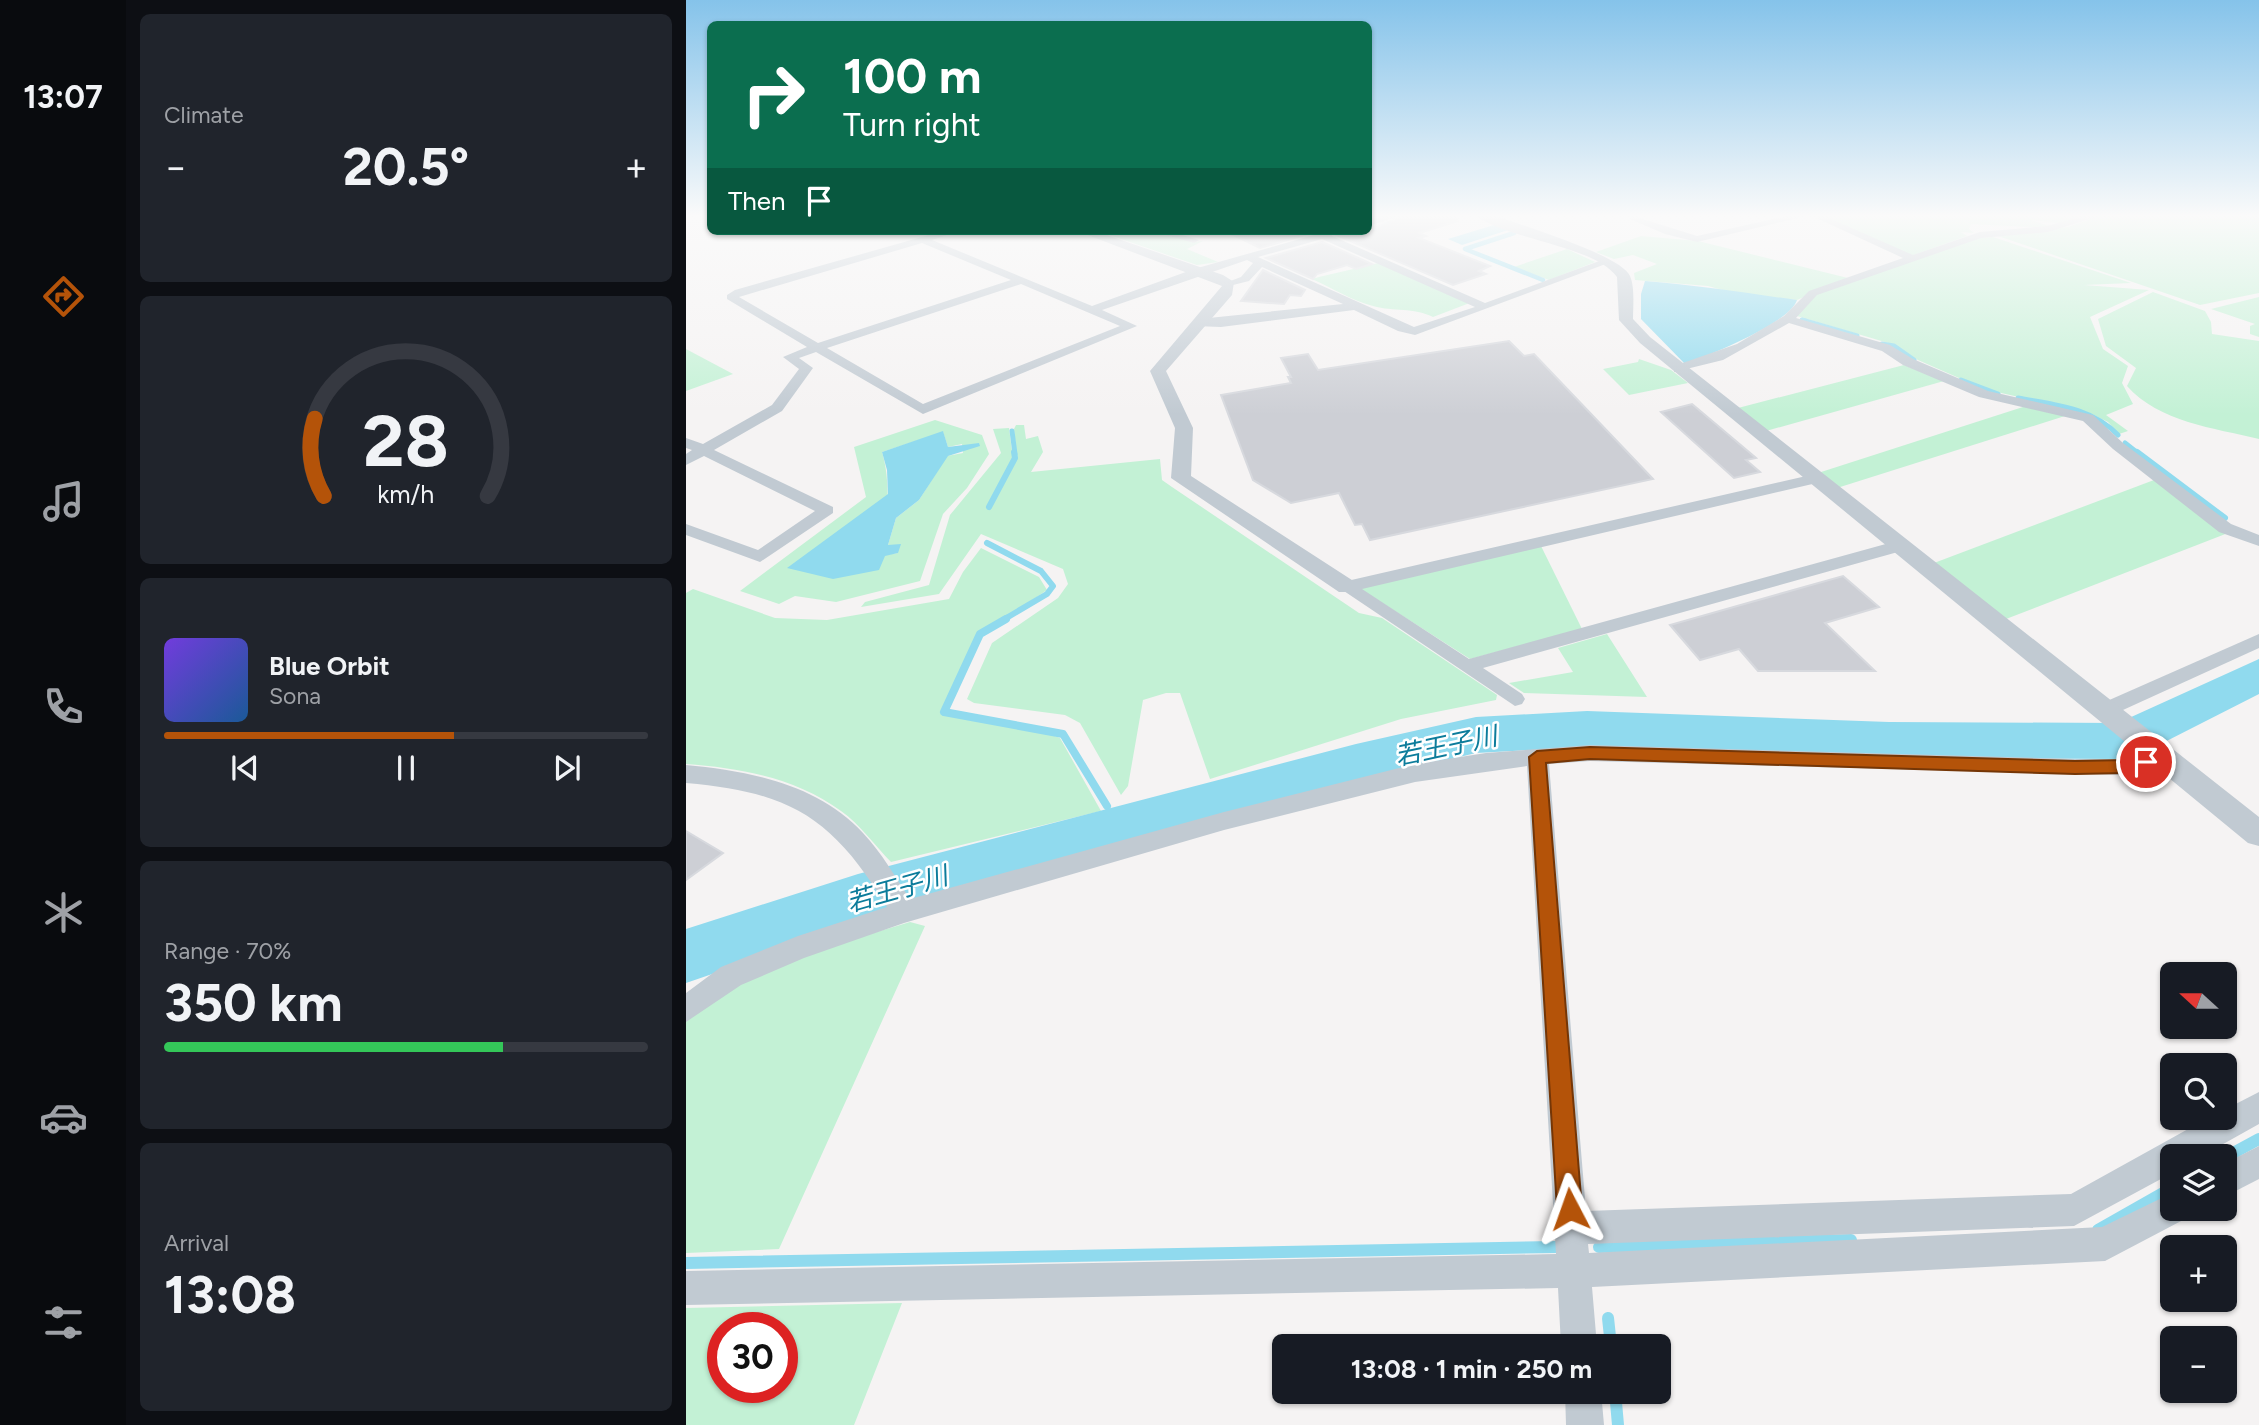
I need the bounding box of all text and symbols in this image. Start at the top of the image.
text: 100 m [843,46,982,105]
icon: right [728,49,819,140]
text: 13:07 [23,78,103,116]
text: Climate [164,101,243,129]
text: Turn right [843,106,981,144]
text: 20.5° [343,136,469,198]
text: − [164,144,188,190]
text: + [624,144,648,190]
icon: arrive [800,182,838,220]
text: Then [728,185,786,217]
icon: directions [39,272,88,321]
text: 28 [363,398,449,485]
icon: music [39,477,88,526]
text: km/h [377,479,435,509]
text: Blue Orbit [269,650,390,682]
icon: phone [39,682,88,731]
text: Sona [269,682,321,710]
water label: 若王子川 [1392,719,1503,772]
pin [2116,732,2176,792]
icon: arrive [2127,743,2165,781]
icon: previous [226,749,264,787]
icon: pause [387,749,425,787]
icon: next [548,749,586,787]
water label: 若王子川 [843,858,954,919]
icon: climate [39,888,88,937]
text: Range · 70% [164,937,291,965]
north arrow [2160,962,2236,1040]
map controls [2160,962,2237,1403]
text: 350 km [164,972,343,1034]
button: search [2160,1053,2237,1130]
icon: car [39,1093,88,1142]
button: layers [2160,1144,2237,1221]
position arrow [1533,1172,1607,1246]
text: Arrival [164,1229,229,1257]
button: + [2160,1235,2237,1312]
text: 13:08 [164,1264,296,1326]
icon: filters [39,1298,88,1347]
speed limit sign: 30 [707,1312,798,1403]
button: − [2160,1326,2237,1403]
text: 13:08 · 1 min · 250 m [1351,1353,1592,1385]

